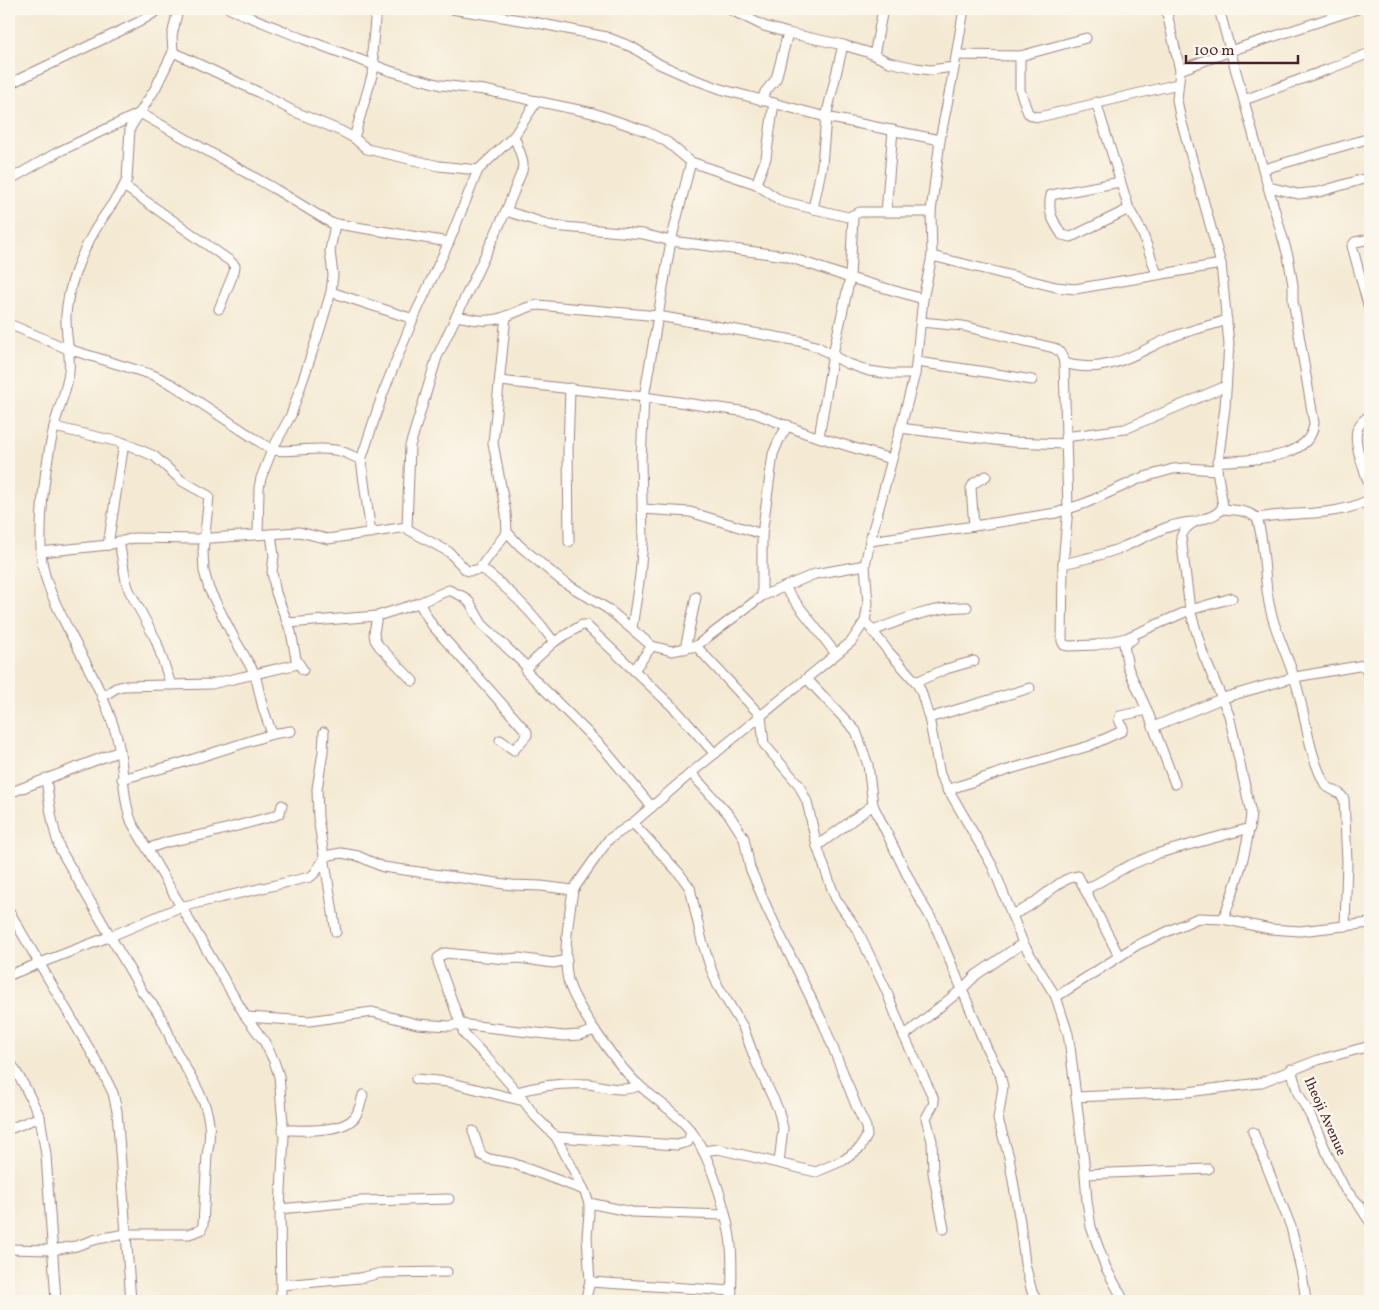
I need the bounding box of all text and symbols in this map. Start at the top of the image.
scale bar [1186,32,1299,64]
text: 100 m [1194,41,1234,62]
street label: Iheoji Avenue [1299,1074,1351,1159]

